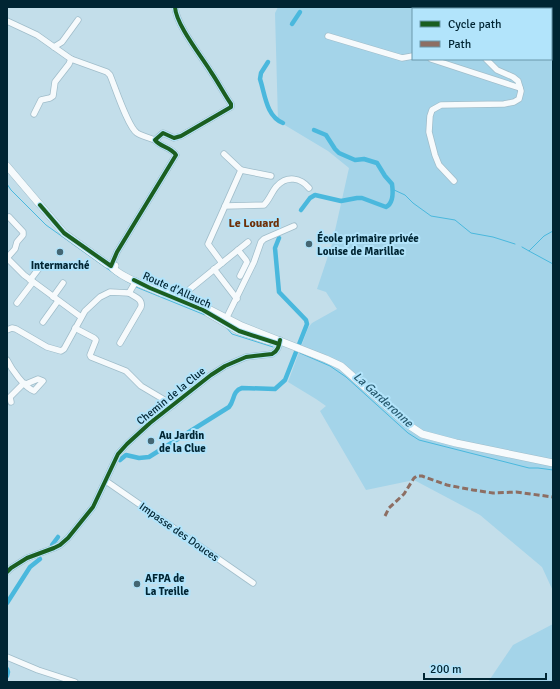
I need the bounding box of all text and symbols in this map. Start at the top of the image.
legend [412,8,552,60]
text: Cycle path [448,17,501,32]
text: Path [448,37,471,52]
district label: Le Louard [228,216,280,231]
place label: École primaire privée Louise de Marillac [317,231,419,258]
marker: École primaire privée Louise de Marillac [304,239,314,249]
marker: Intermarché [55,247,65,257]
place label: Intermarché [31,259,90,272]
street label: Route d'Allauch [141,269,213,311]
street label: Chemin de la Clue [134,364,208,428]
water label: La Garderonne [350,369,417,431]
place label: Au Jardin de la Clue [159,429,206,455]
marker: Au Jardin de la Clue [146,436,156,446]
street label: Impasse des Douces [137,500,221,564]
place label: AFPA de La Treille [145,572,190,598]
marker: AFPA de La Treille [132,579,142,589]
scale bar [424,655,546,681]
text: 200 m [430,662,462,677]

